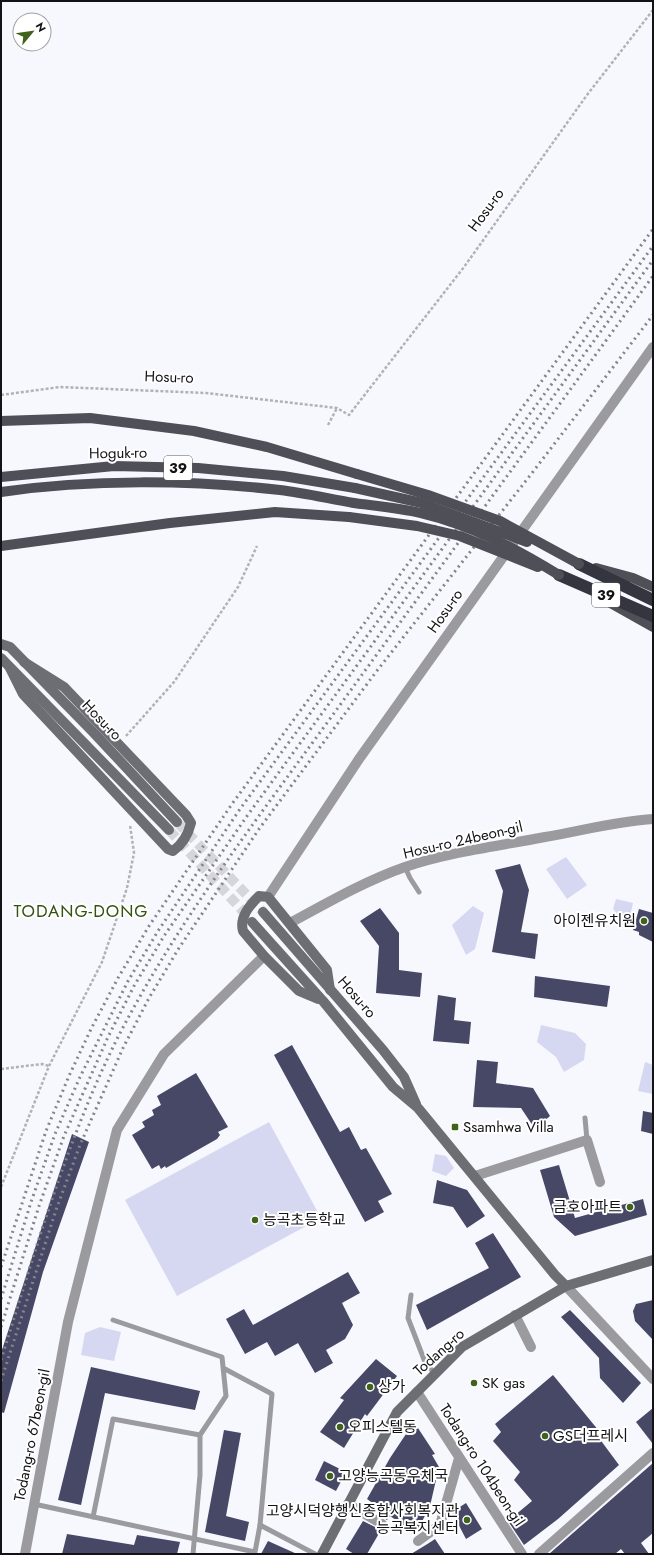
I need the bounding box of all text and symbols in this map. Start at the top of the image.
north arrow [12,12,52,52]
text: N [32,19,50,35]
street label: Hosu-ro [463,184,509,236]
street label: Hosu-ro [144,365,194,389]
street label: Hoguk-ro [89,441,147,465]
road number: 39 [164,456,192,480]
road number: 39 [592,583,620,607]
street label: Hosu-ro [422,585,468,637]
street label: Hosu-ro [77,695,127,745]
street label: Hosu-ro 24beon-gil [401,816,525,864]
district label: TODANG-DONG [13,899,149,923]
place label: 아이젠유치원 [553,910,636,932]
marker: 아이젠유치원 [639,916,649,926]
street label: Hosu-ro [333,971,381,1023]
place label: Ssamhwa Villa [463,1116,554,1138]
marker: Ssamhwa Villa [450,1122,460,1132]
place label: 금호아파트 [553,1196,622,1218]
marker: 금호아파트 [625,1202,635,1212]
place label: 능곡초등학교 [263,1209,346,1231]
marker: 능곡초등학교 [250,1215,260,1225]
street label: Todang-ro [409,1323,469,1381]
street label: Todang-ro 67beon-gil [8,1367,56,1503]
place label: SK gas [482,1372,525,1394]
place label: 상가 [378,1376,406,1398]
marker: SK gas [469,1378,479,1388]
marker: 상가 [365,1382,375,1392]
street label: Todang-ro 104beon-gil [434,1399,530,1531]
place label: 오피스텔동 [348,1416,417,1438]
marker: 오피스텔동 [335,1422,345,1432]
place label: GS더프레시 [553,1425,628,1447]
marker: GS더프레시 [540,1431,550,1441]
place label: 고양능곡동우체국 [338,1465,448,1487]
marker: 고양능곡동우체국 [325,1471,335,1481]
place label: 고양시덕양행신종합사회복지관 능곡복지센터 [266,1500,459,1539]
marker: 고양시덕양행신종합사회복지관 능곡복지센터 [462,1515,472,1525]

